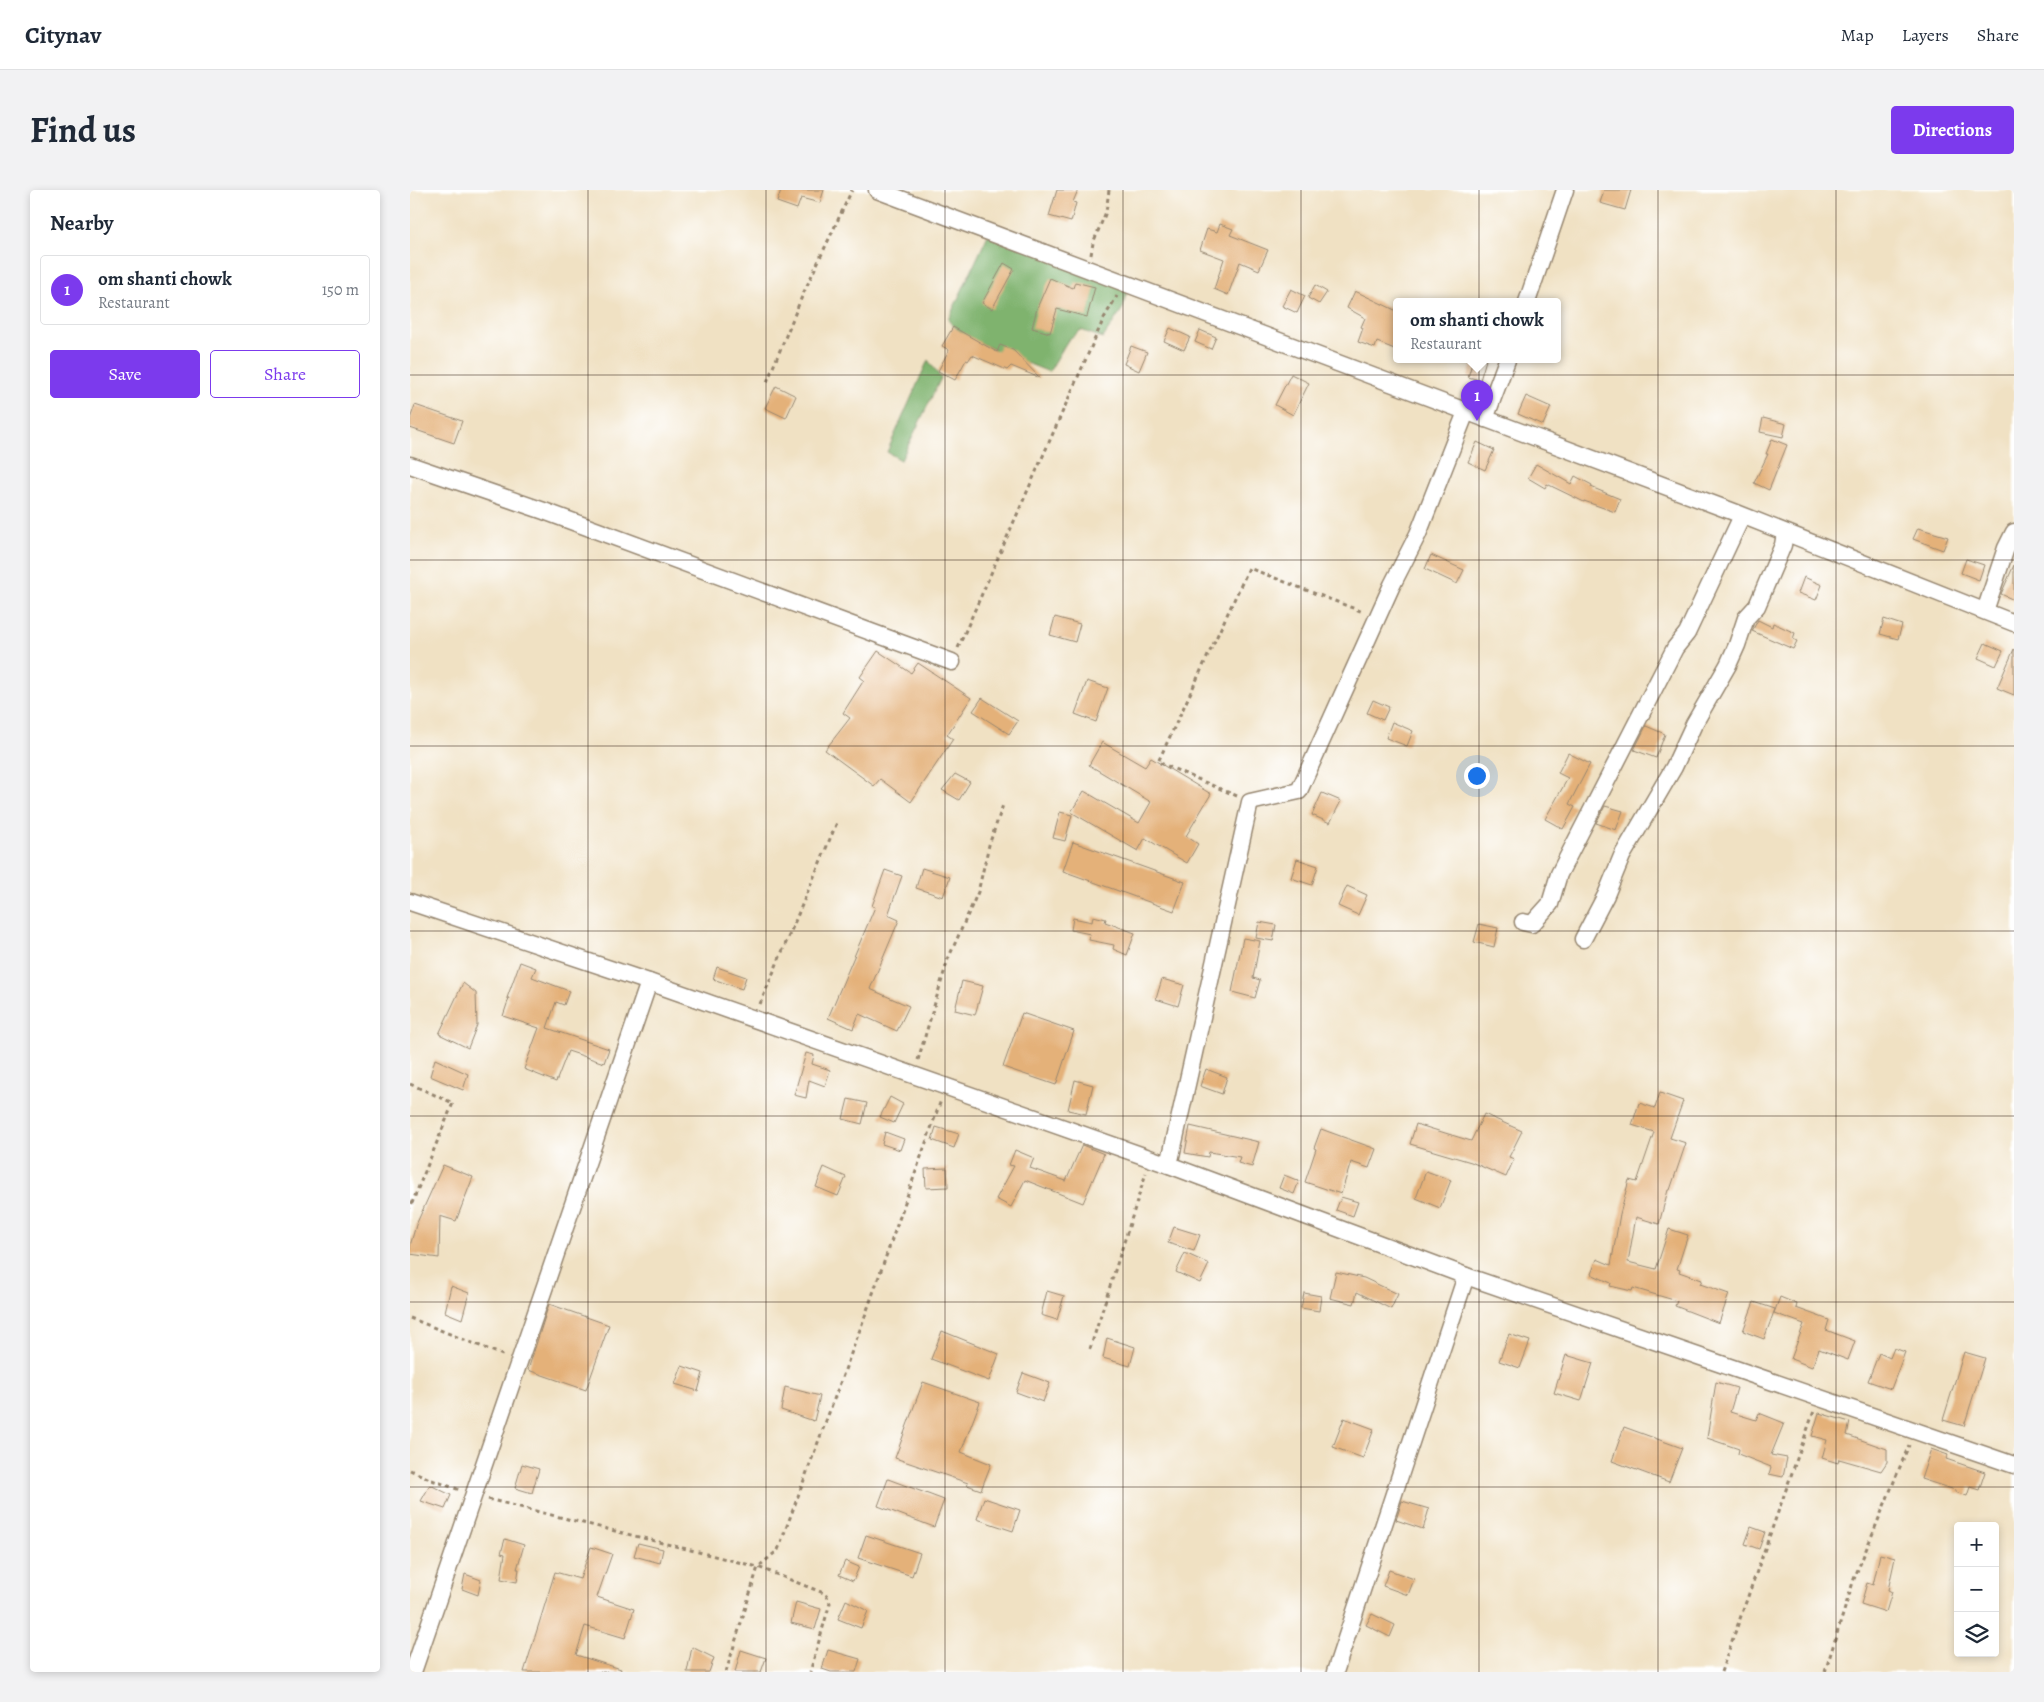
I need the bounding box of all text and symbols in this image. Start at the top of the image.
text: Citynav [25,19,101,51]
text: Map [1841,23,1874,47]
text: Layers [1902,23,1949,47]
text: Share [1977,23,2019,47]
text: Find us [30,106,136,154]
button: Directions [1891,106,2014,154]
text: Nearby [50,209,113,237]
text: om shanti chowk [98,266,232,292]
text: 1 [64,279,70,301]
text: 150 m [322,279,359,301]
text: Restaurant [98,292,170,314]
popup [1393,298,1561,363]
text: om shanti chowk [1410,307,1544,333]
text: Restaurant [1410,333,1482,355]
button: Save [50,350,200,398]
button: Share [210,350,360,398]
pin: 1 [1461,380,1493,421]
your location [1464,763,1490,789]
map controls [1954,1522,1999,1657]
button: + [1954,1522,1999,1567]
button: − [1954,1567,1999,1612]
button: layers [1954,1612,1999,1657]

